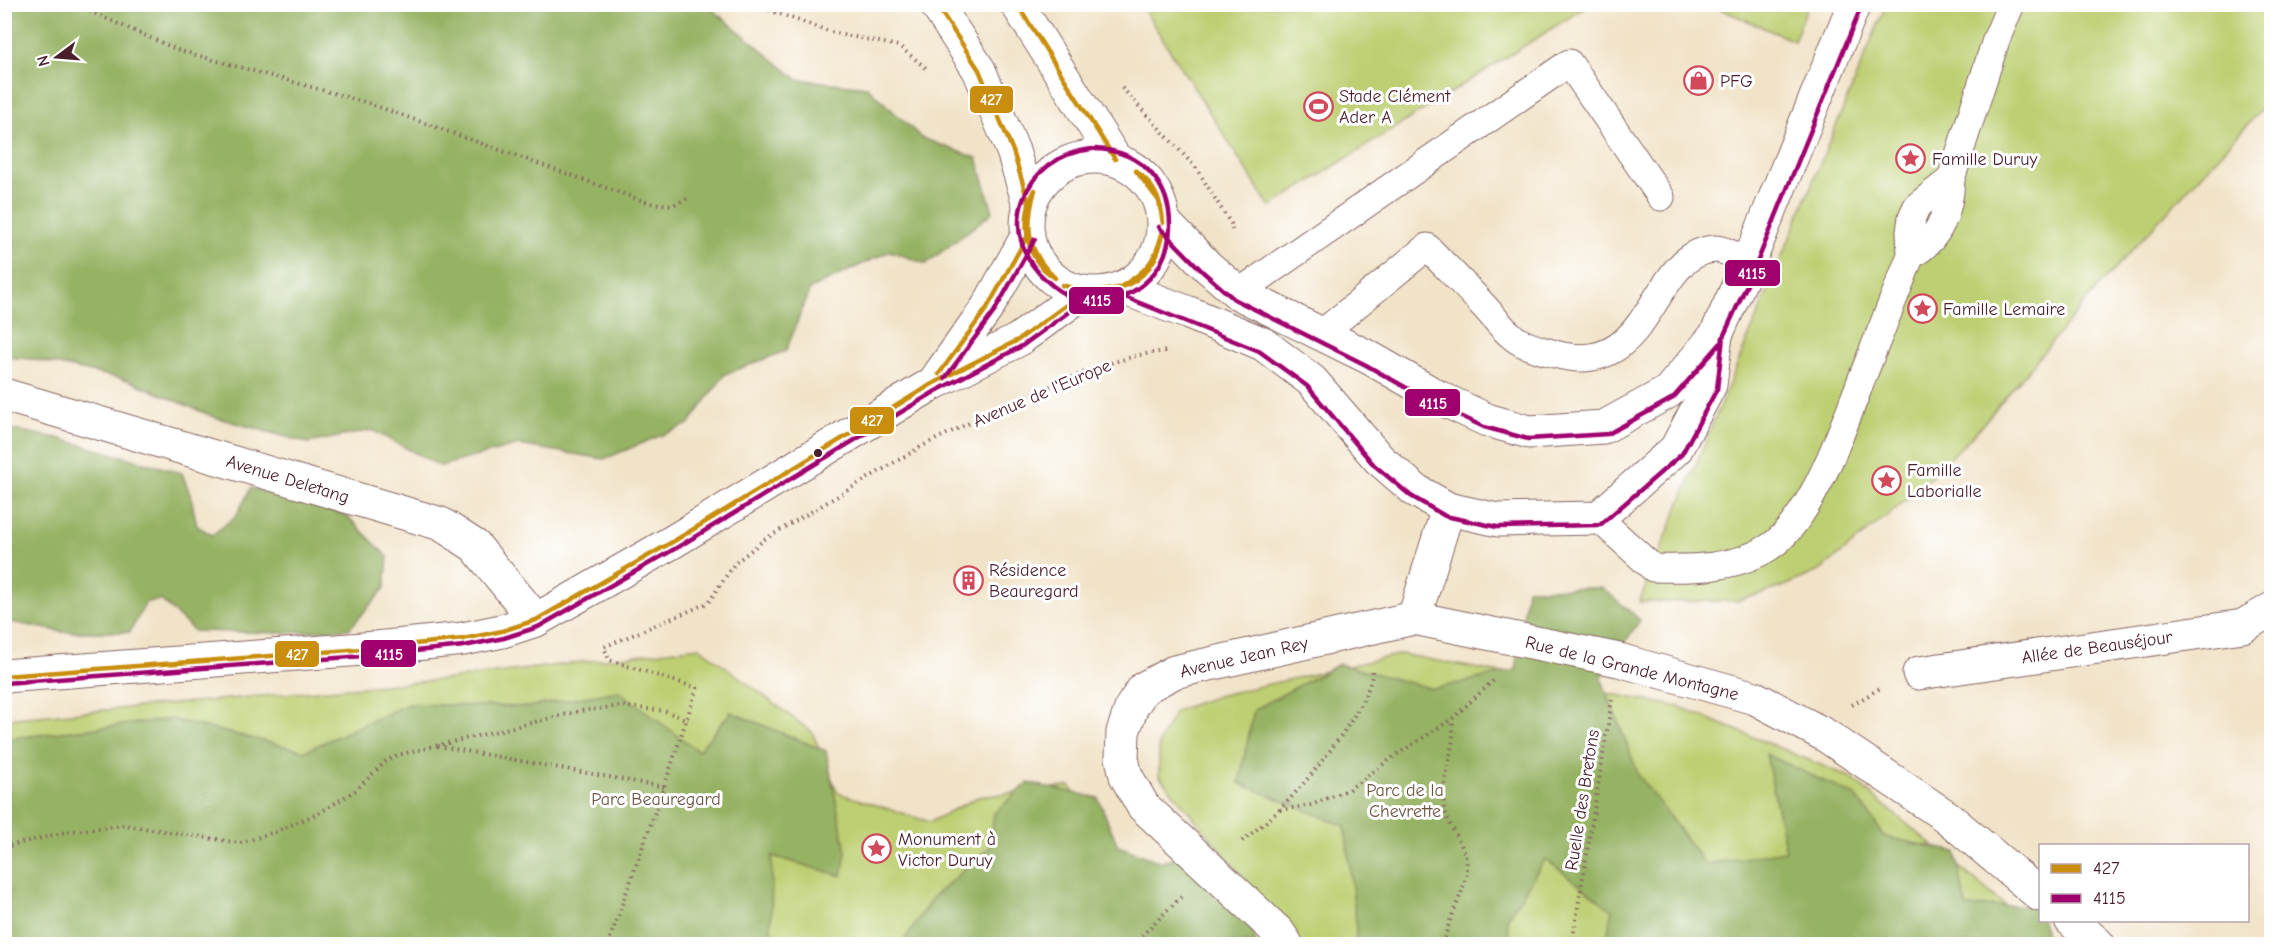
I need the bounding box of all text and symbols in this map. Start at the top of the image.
north arrow [27,27,87,87]
text: N [33,53,54,68]
shop icon: PFG [1683,65,1715,97]
place label: PFG [1720,71,1753,92]
line badge: 427 [969,85,1014,114]
place label: Stade Clément Ader A [1339,86,1451,128]
sports icon: Stade Clément Ader A [1302,90,1334,122]
text: 427 [980,91,1003,109]
place icon: Famille Duruy [1895,143,1927,175]
place label: Famille Duruy [1932,149,2038,170]
line badge: 4115 [1724,259,1781,287]
text: 4115 [1738,265,1766,283]
line badge: 4115 [1068,286,1125,315]
text: 4115 [1083,292,1111,310]
place icon: Famille Lemaire [1906,293,1938,325]
place label: Famille Lemaire [1943,299,2065,320]
street label: Avenue de l'Europe [970,355,1114,432]
line badge: 4115 [1404,388,1461,417]
text: 4115 [1419,395,1447,413]
line badge: 427 [849,406,895,435]
text: 427 [861,412,884,430]
unlabelled marker [812,447,824,459]
street label: Avenue Deletang [224,451,352,508]
place label: Famille Laborialle [1907,460,1982,502]
place icon: Famille Laborialle [1870,464,1902,496]
place label: Résidence Beauregard [989,560,1078,602]
building icon: Résidence Beauregard [952,564,984,596]
street label: Allée de Beauséjour [2020,626,2175,668]
street label: Avenue Jean Rey [1178,632,1311,682]
street label: Rue de la Grande Montagne [1523,632,1741,705]
line badge: 4115 [360,639,417,668]
line badge: 427 [274,640,320,668]
text: 427 [286,646,309,664]
text: 4115 [375,646,403,664]
street label: Ruelle des Bretons [1561,728,1604,872]
park label: Parc de la Chevrette [1366,780,1444,822]
park label: Parc Beauregard [591,789,721,810]
place label: Monument à Victor Duruy [898,829,996,871]
place icon: Monument à Victor Duruy [861,833,893,865]
legend [2039,844,2249,922]
text: 427 [2093,858,2120,879]
text: 4115 [2093,888,2126,909]

